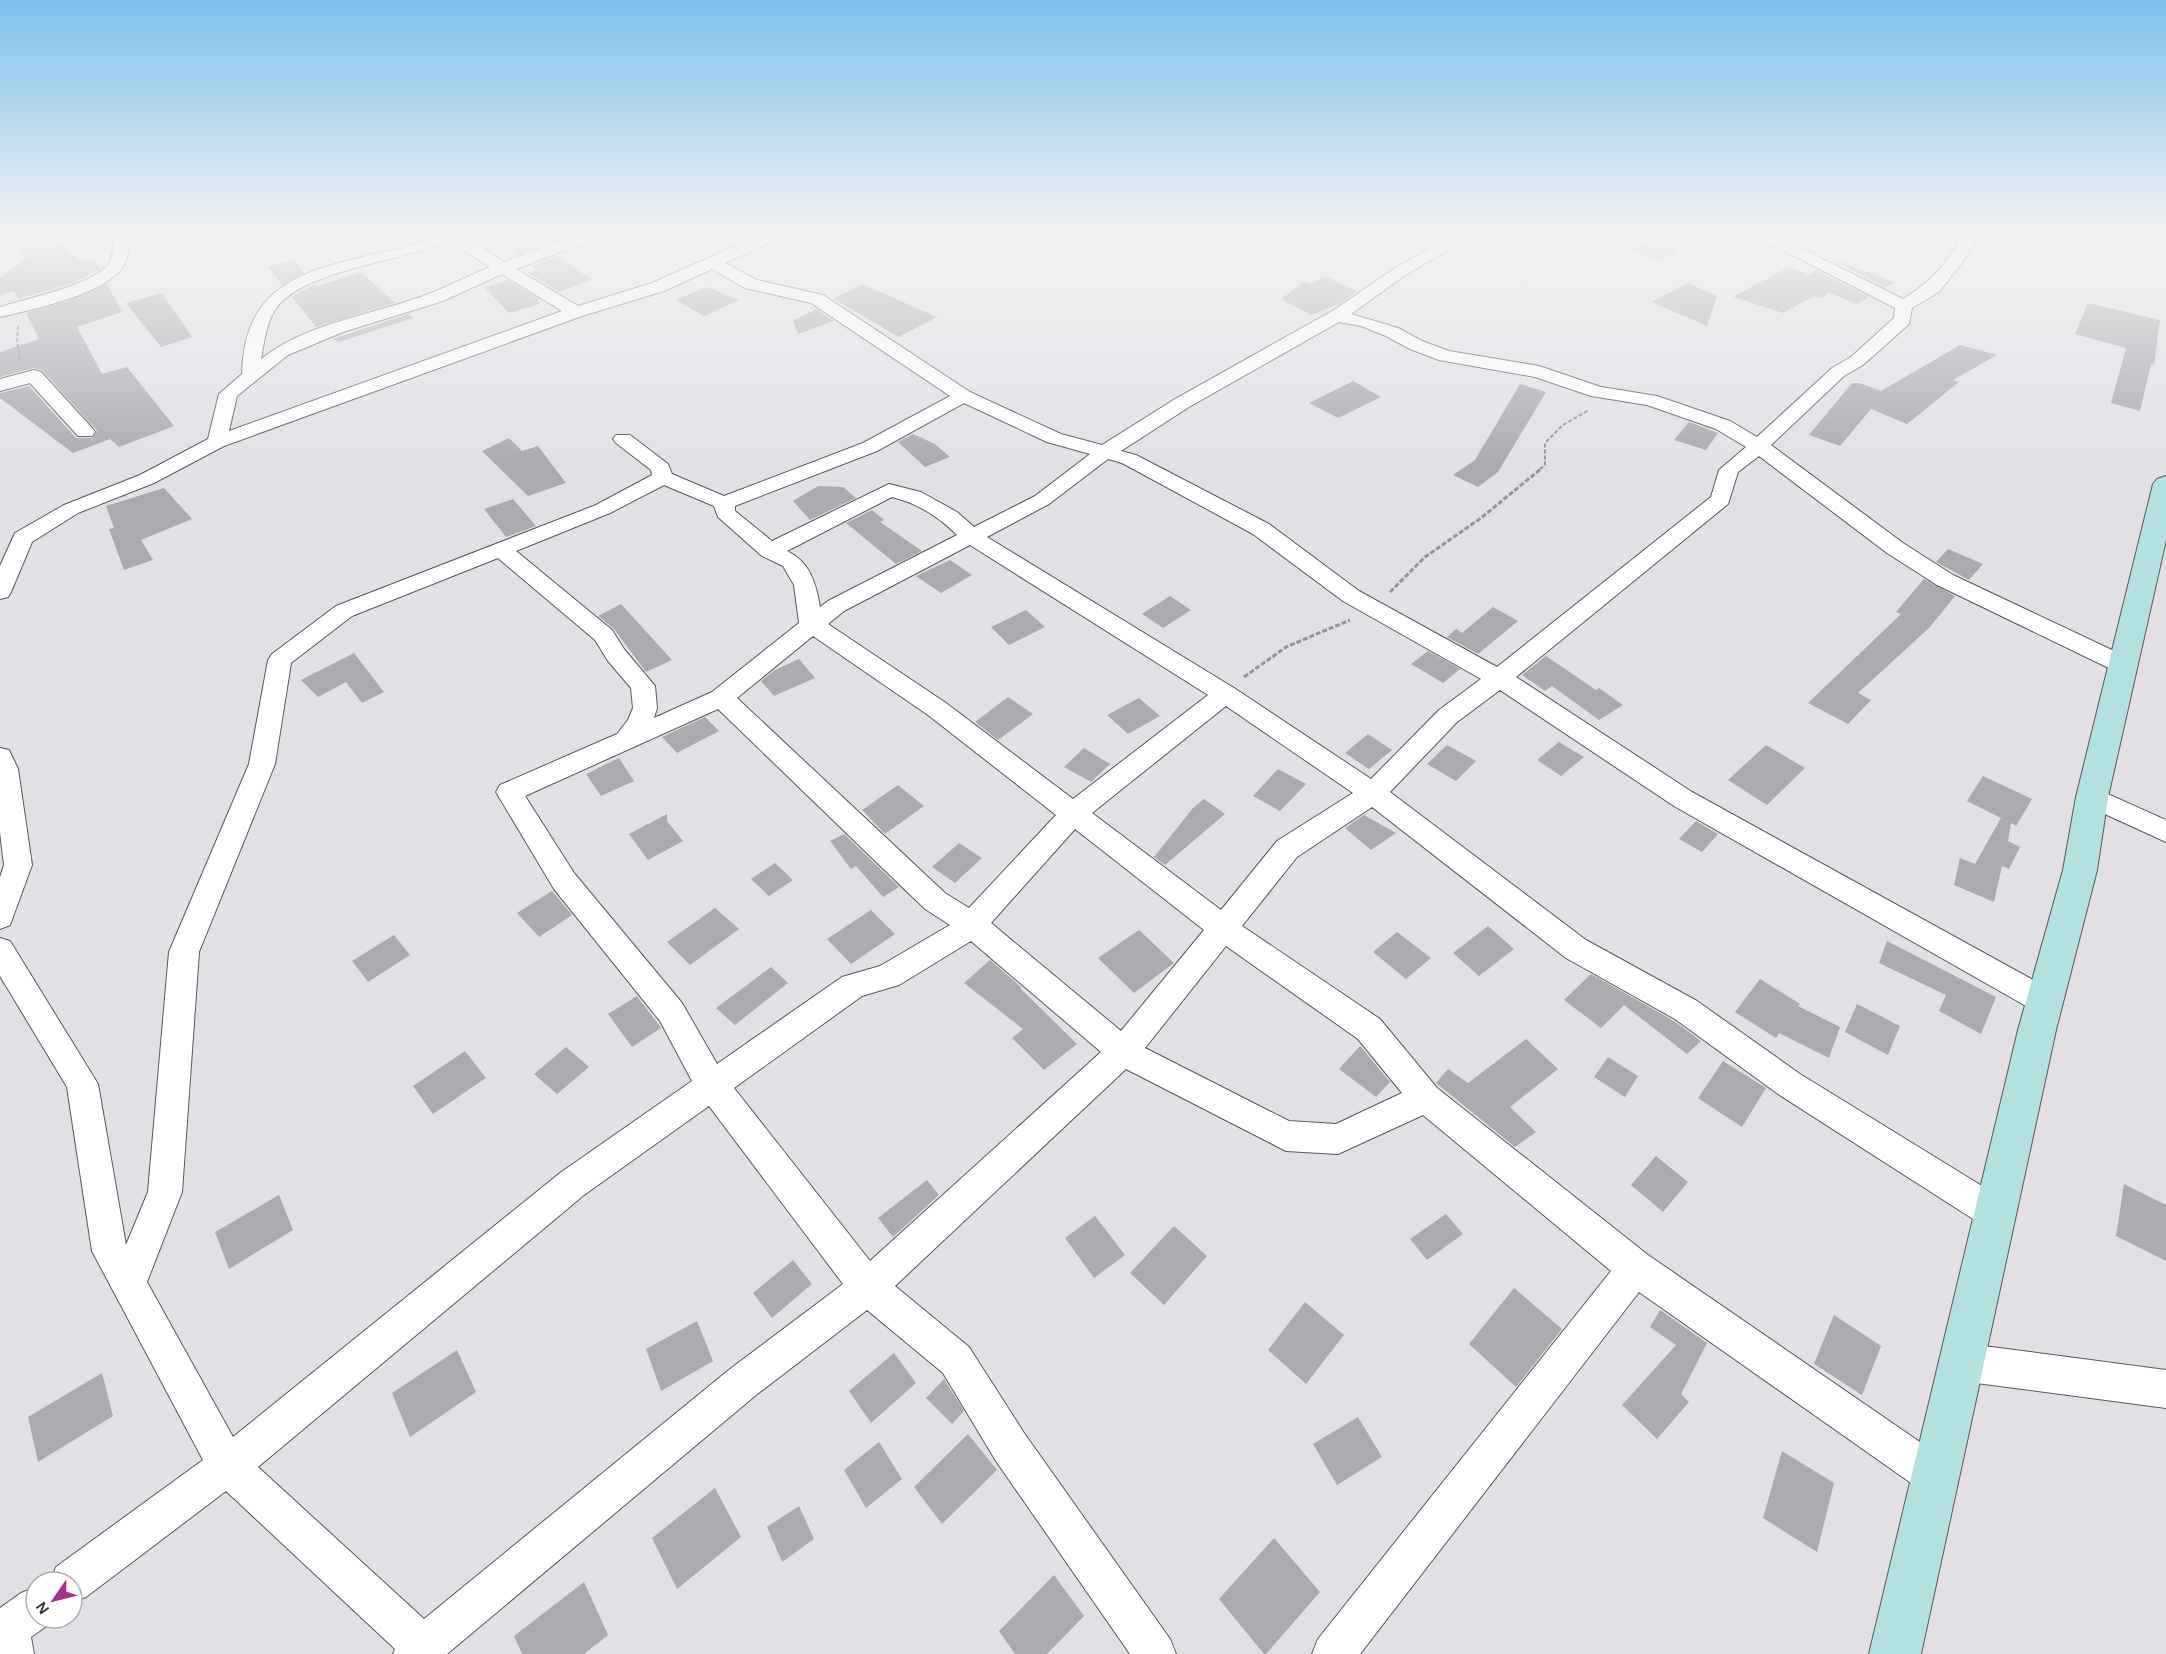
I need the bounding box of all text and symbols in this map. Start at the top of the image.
north arrow [24,1570,84,1630]
text: N [31,1598,53,1618]

